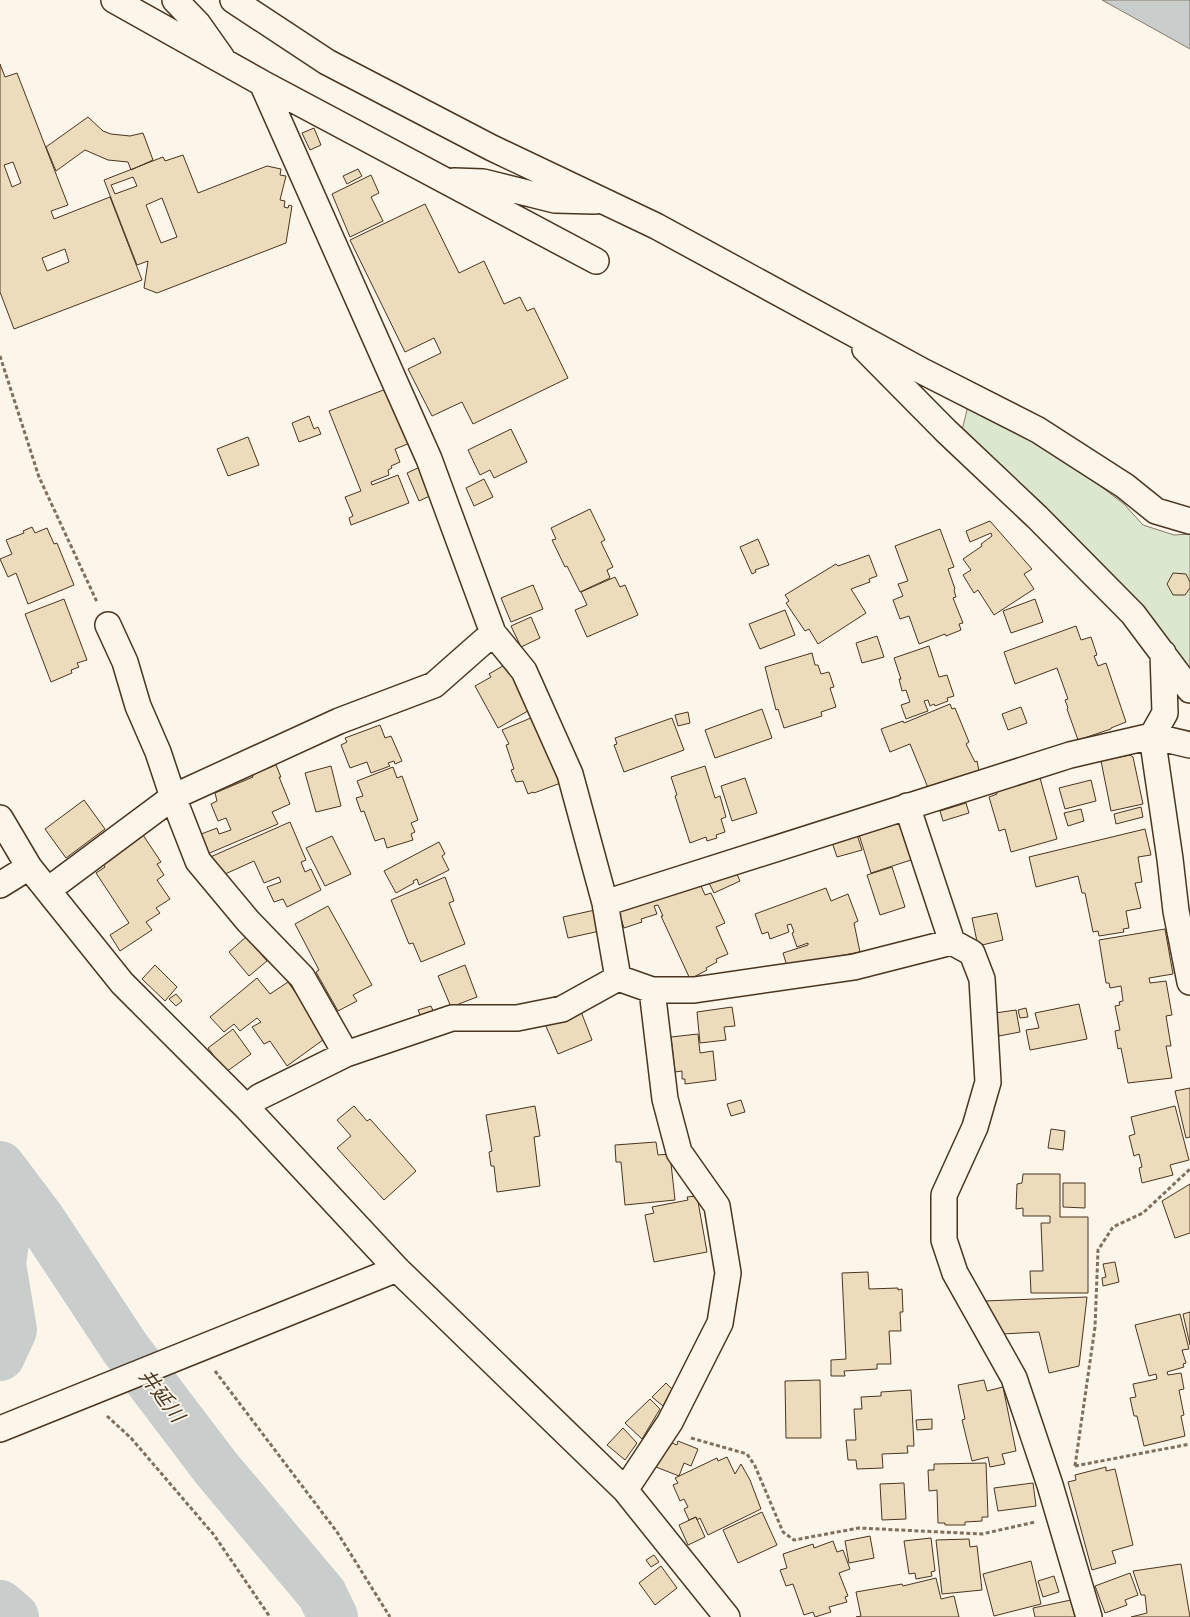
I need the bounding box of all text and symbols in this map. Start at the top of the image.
water label: 井延川 [135,1365,189,1428]

